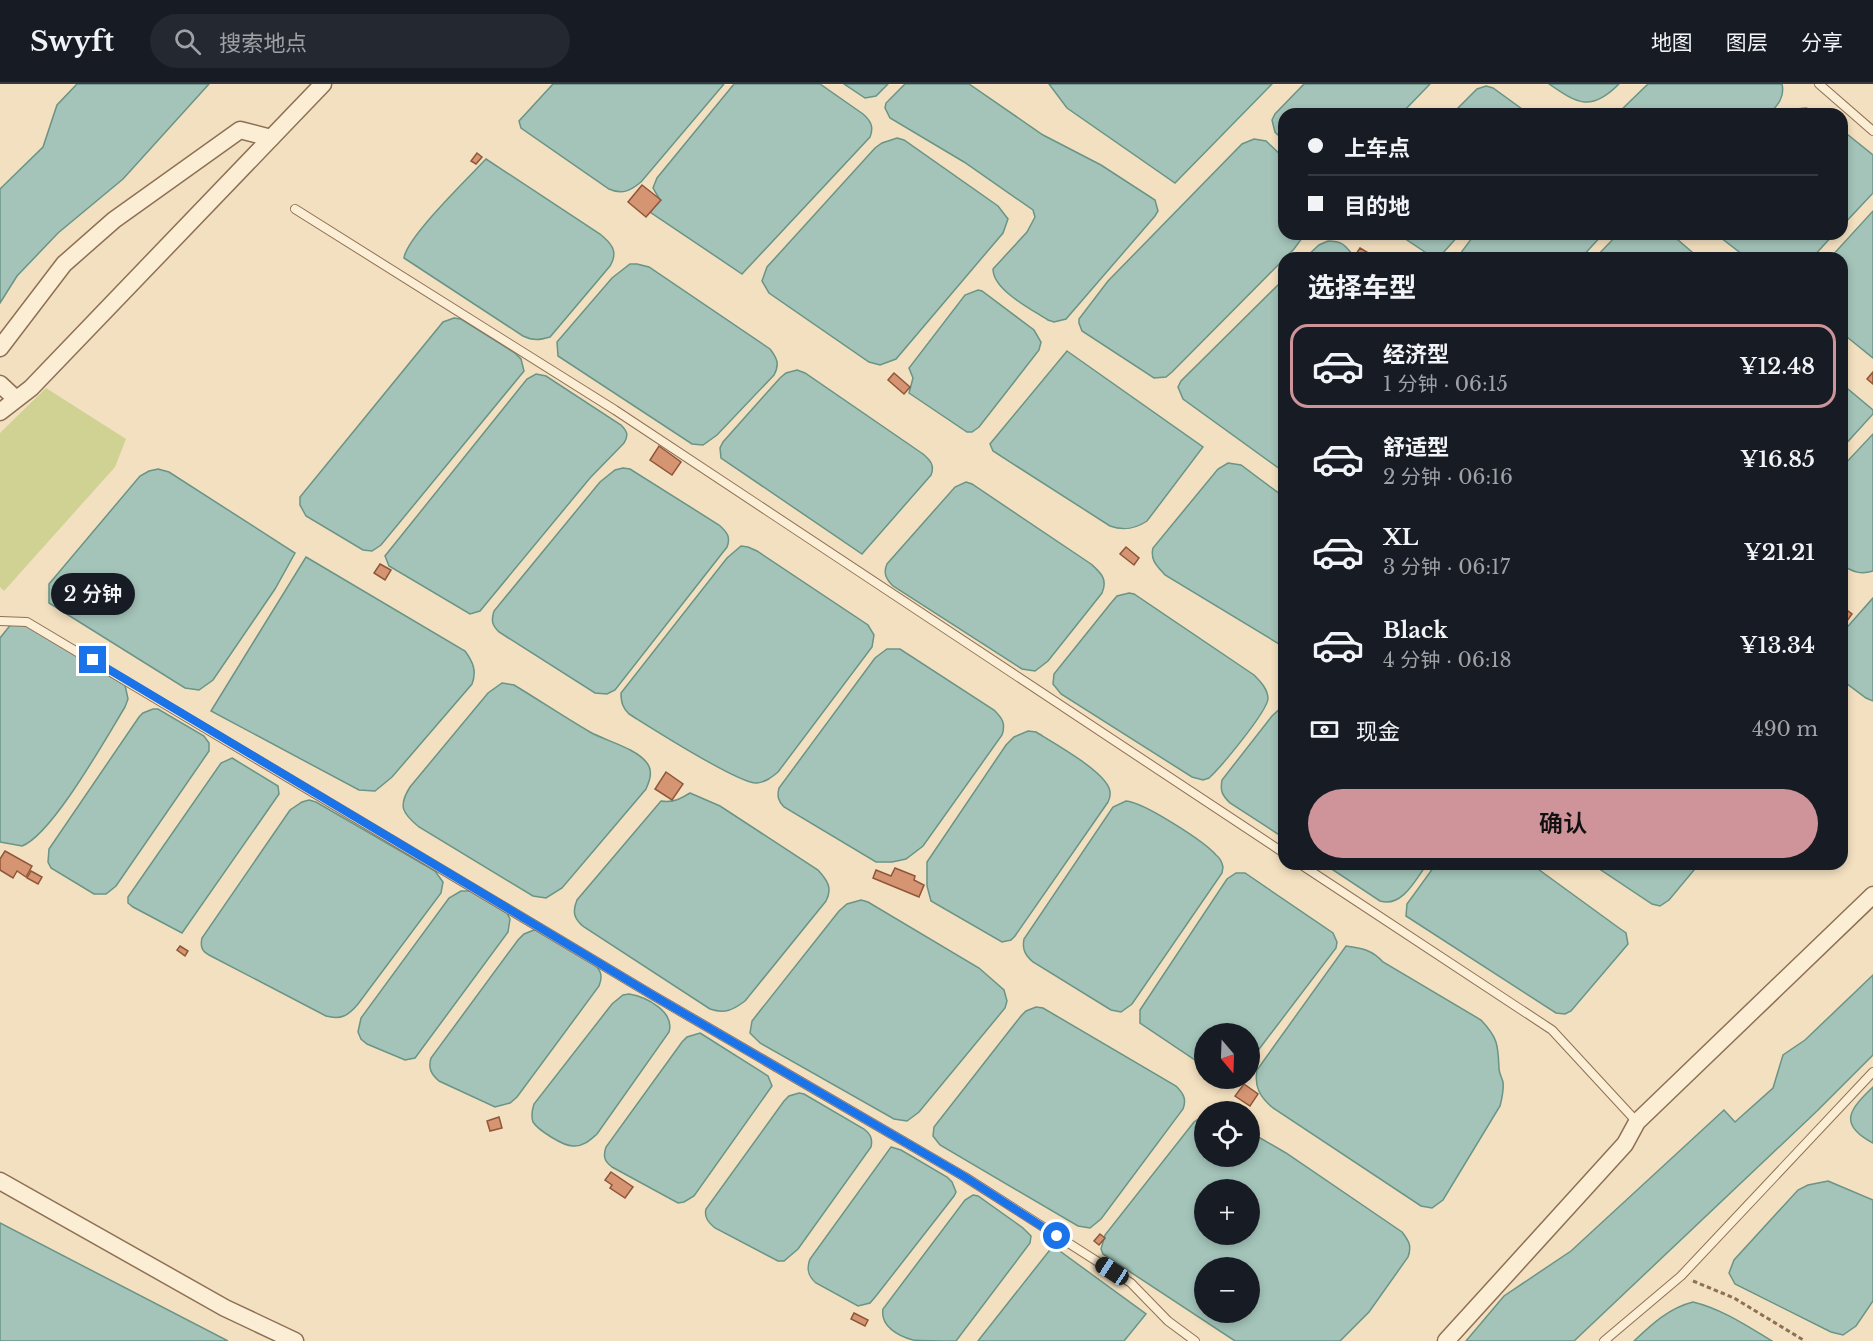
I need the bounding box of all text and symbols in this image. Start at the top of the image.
search box [150,14,570,68]
text: Swyft [30,24,114,59]
icon: search [171,25,204,58]
text: 搜索地点 [219,30,307,57]
text: 地图 [1651,30,1693,56]
text: 图层 [1726,30,1768,56]
text: 分享 [1801,30,1843,56]
text: 上车点 [1344,135,1410,162]
text: 目的地 [1344,193,1410,220]
text: 选择车型 [1308,271,1416,304]
icon: car [1311,339,1365,393]
text: 经济型 [1383,341,1449,368]
text: ¥12.48 [1739,353,1815,380]
text: 1 分钟 · 06:15 [1383,372,1508,396]
icon: car [1311,432,1365,486]
text: 舒适型 [1383,434,1449,461]
text: ¥16.85 [1740,446,1815,473]
text: 2 分钟 · 06:16 [1383,465,1513,489]
text: XL [1383,524,1418,551]
icon: car [1311,525,1365,579]
text: ¥21.21 [1743,539,1815,566]
text: 3 分钟 · 06:17 [1383,555,1510,579]
callout: 2 分钟 [51,573,135,615]
text: 2 分钟 [64,582,122,606]
text: Black [1383,617,1448,644]
icon: car [1311,618,1365,672]
text: ¥13.34 [1739,632,1815,659]
route end [79,646,106,673]
text: 4 分钟 · 06:18 [1383,648,1512,672]
icon: cash [1308,713,1341,746]
text: 490 m [1752,717,1818,741]
text: 现金 [1356,718,1400,745]
button: 确认 [1308,789,1818,858]
north arrow [1194,1023,1260,1089]
map controls [1194,1023,1260,1323]
button: locate [1194,1101,1260,1167]
button: + [1194,1179,1260,1245]
route start [1043,1222,1070,1249]
car [1092,1254,1132,1288]
button: − [1194,1257,1260,1323]

